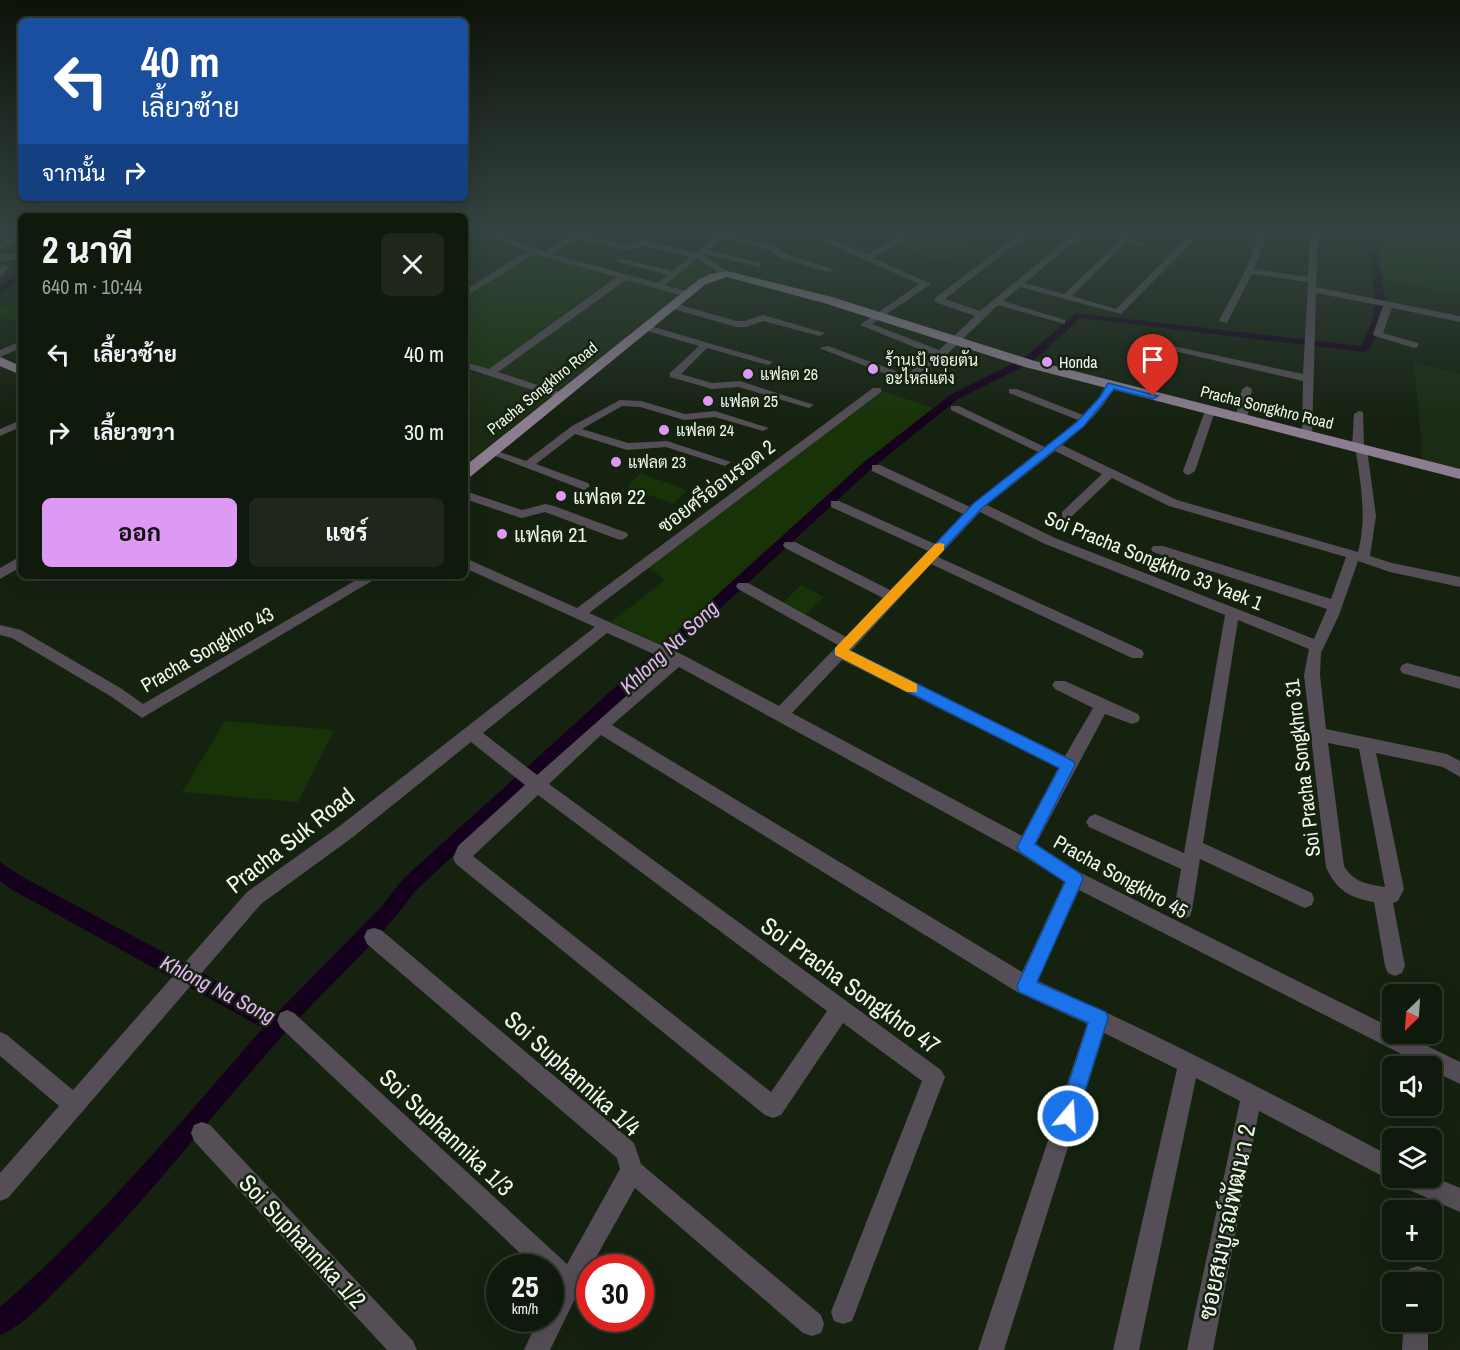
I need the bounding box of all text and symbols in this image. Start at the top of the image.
text: 40 m [141,34,220,90]
icon: left [42,42,120,120]
text: เลี้ยวซ้าย [141,89,239,125]
icon: right [118,156,151,189]
text: จากนั้น [42,158,106,188]
text: 2 นาที [42,226,133,274]
button: close [381,233,444,296]
text: 640 m · 10:44 [42,273,142,300]
pin [1127,334,1178,396]
street label: Pracha Songkhro Road [482,337,602,439]
icon: left [42,338,75,371]
text: เลี้ยวซ้าย [93,339,177,369]
text: 40 m [404,339,444,369]
icon: arrive [1136,343,1169,376]
place label: ร้านเป้ ซอยตัน อะไหล่แต่ง [885,349,978,389]
place label: Honda [1059,351,1098,373]
marker: Honda [1040,355,1054,369]
marker: ร้านเป้ ซอยตัน อะไหล่แต่ง [866,362,880,376]
place label: แฟลต 26 [760,363,818,385]
marker: แฟลต 26 [741,367,755,381]
street label: Pracha Songkhro Road [1198,380,1336,434]
place label: แฟลต 25 [720,390,778,412]
marker: แฟลต 25 [701,394,715,408]
icon: right [42,416,75,449]
text: เลี้ยวขวา [93,417,175,447]
text: 30 m [404,417,444,447]
place label: แฟลต 24 [676,419,734,441]
marker: แฟลต 24 [657,423,671,437]
street label: ซอยศรีอ่อนรอด 2 [652,433,780,539]
place label: แฟลต 23 [628,451,686,473]
marker: แฟลต 23 [609,455,623,469]
place label: แฟลต 22 [573,483,646,510]
marker: แฟลต 22 [554,489,568,503]
button: ออก [42,498,237,567]
button: แชร์ [249,498,444,567]
street label: Soi Pracha Songkhro 33 Yaek 1 [1041,504,1267,616]
place label: แฟลต 21 [514,521,587,548]
marker: แฟลต 21 [495,527,509,541]
water label: Khlong Na Song [613,593,725,700]
street label: Pracha Songkhro 43 [136,600,278,698]
street label: Soi Pracha Songkhro 31 [1278,678,1326,858]
street label: Pracha Suk Road [219,780,361,900]
street label: Pracha Songkhro 45 [1049,828,1193,924]
street label: Soi Pracha Songkhro 47 [755,909,947,1061]
water label: Khlong Na Song [156,948,281,1031]
north arrow [1382,984,1442,1044]
map controls [1382,984,1442,1332]
street label: Soi Suphannika 1/4 [498,1003,648,1143]
button: sound [1382,1056,1442,1116]
street label: Soi Suphannika 1/3 [373,1061,521,1203]
position arrow [1036,1084,1100,1148]
street label: ซอยสมบูรณ์พัฒนา 2 [1190,1121,1264,1323]
button: layers [1382,1128,1442,1188]
street label: Soi Suphannika 1/2 [232,1167,374,1315]
button: + [1382,1200,1442,1260]
speed limit sign: 30 [576,1254,654,1332]
text: 25 [511,1266,539,1306]
button: − [1382,1272,1442,1332]
text: km/h [512,1298,538,1319]

